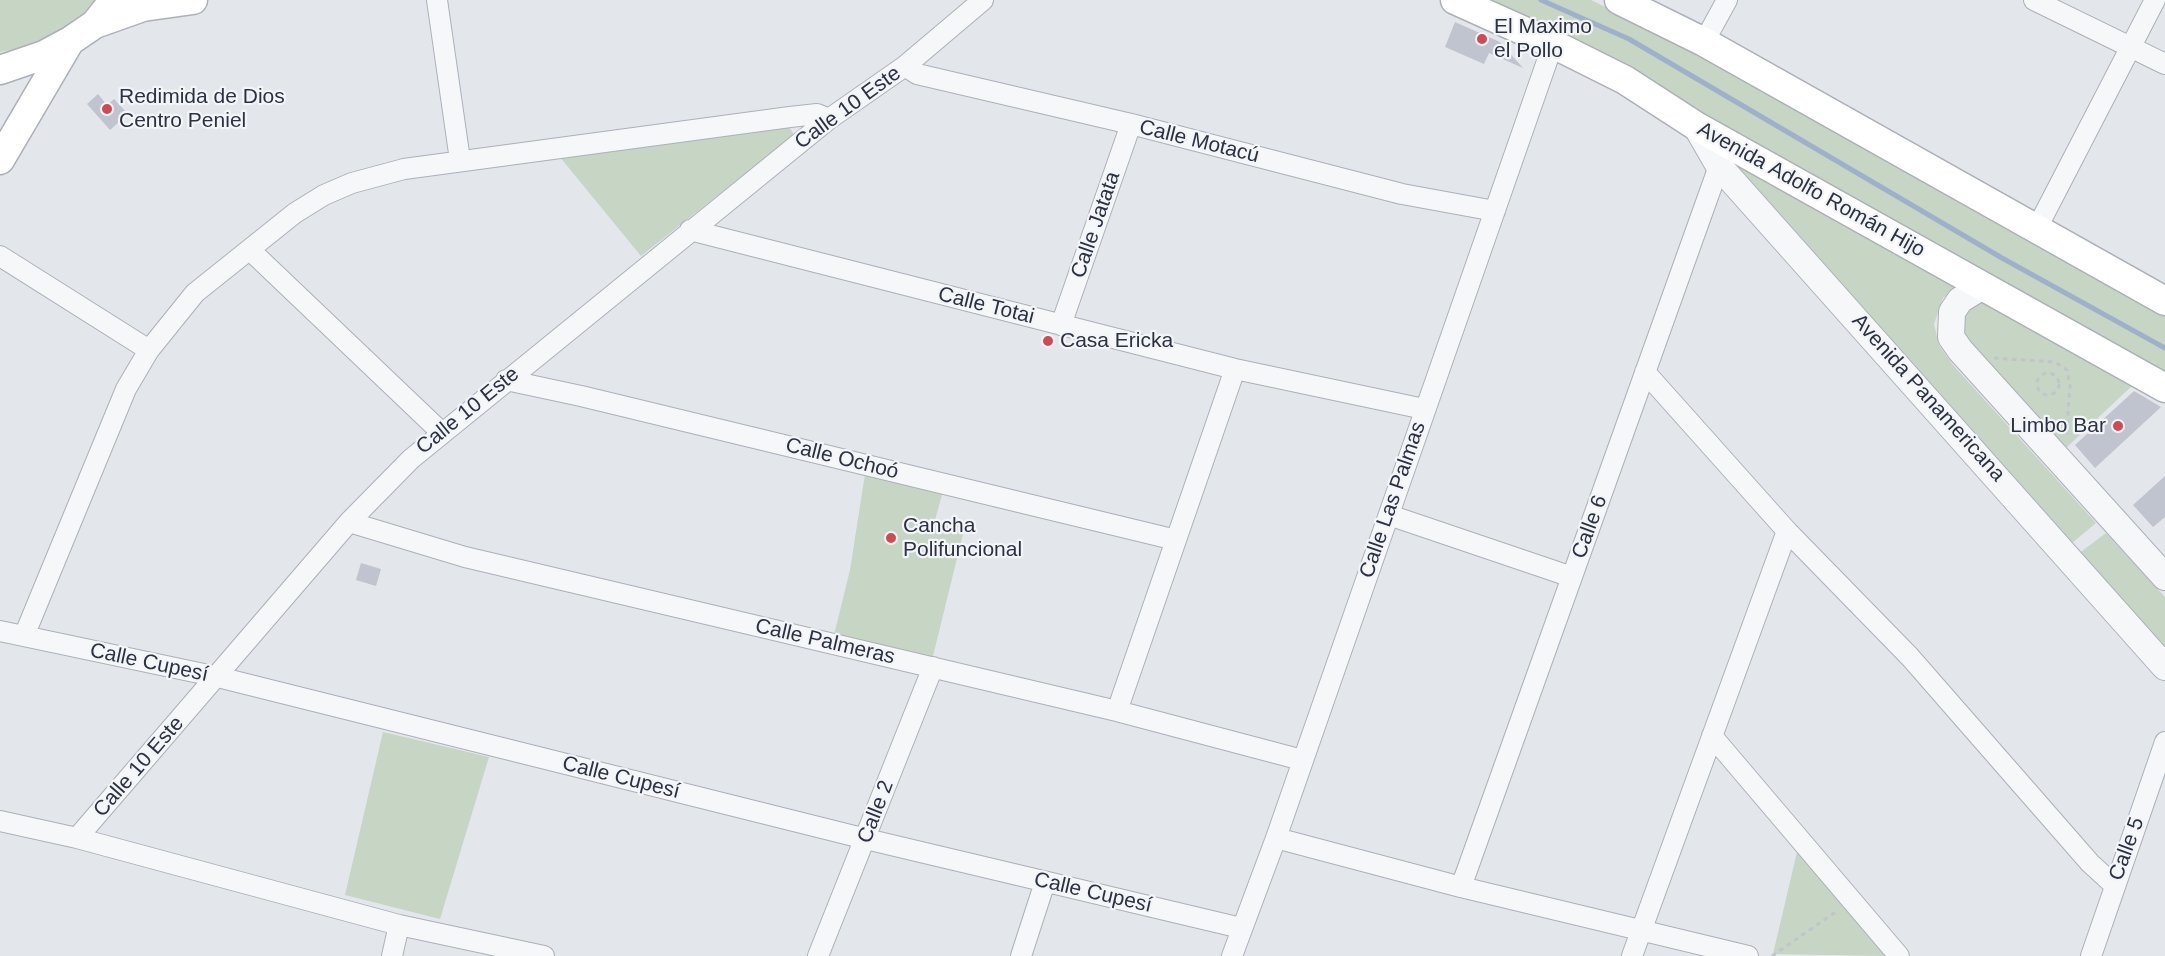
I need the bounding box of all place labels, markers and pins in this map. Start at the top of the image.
place label: El Maximo el Pollo [1494,14,1592,64]
marker: El Maximo el Pollo [1475,32,1489,46]
place label: Redimida de Dios Centro Peniel [119,84,285,134]
marker: Redimida de Dios Centro Peniel [100,102,114,116]
place label: Casa Ericka [1060,328,1173,354]
marker: Casa Ericka [1041,334,1055,348]
place label: Limbo Bar [2010,413,2106,439]
marker: Limbo Bar [2111,419,2125,433]
place label: Cancha Polifuncional [903,513,1022,563]
marker: Cancha Polifuncional [884,531,898,545]

